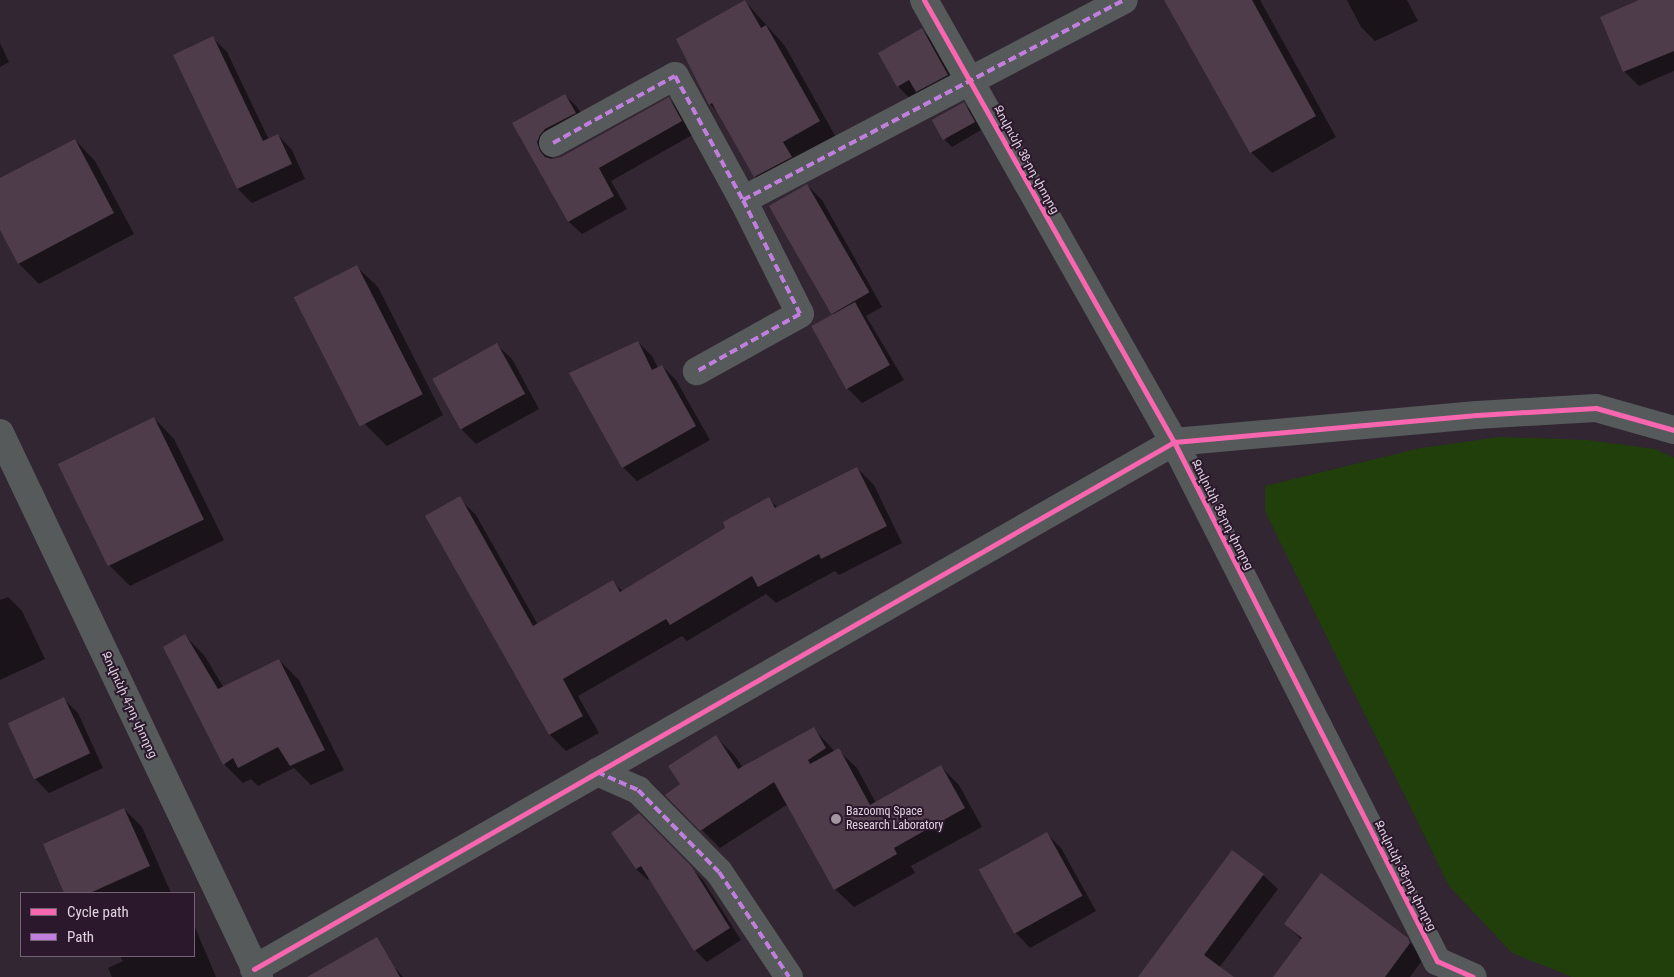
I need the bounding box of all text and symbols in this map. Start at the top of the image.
street label: Զովունի 38-րդ փողոց [990,103,1062,217]
street label: Զովունի 38-րդ փողոց [1188,457,1256,573]
street label: Զովունի 4-րդ փողոց [98,649,160,761]
place label: Bazoomq Space Research Laboratory [846,805,943,833]
marker: Bazoomq Space Research Laboratory [830,813,842,825]
street label: Զովունի 38-րդ փողոց [1371,818,1439,934]
legend [20,892,195,957]
text: Cycle path [67,903,129,921]
text: Path [67,928,94,946]

